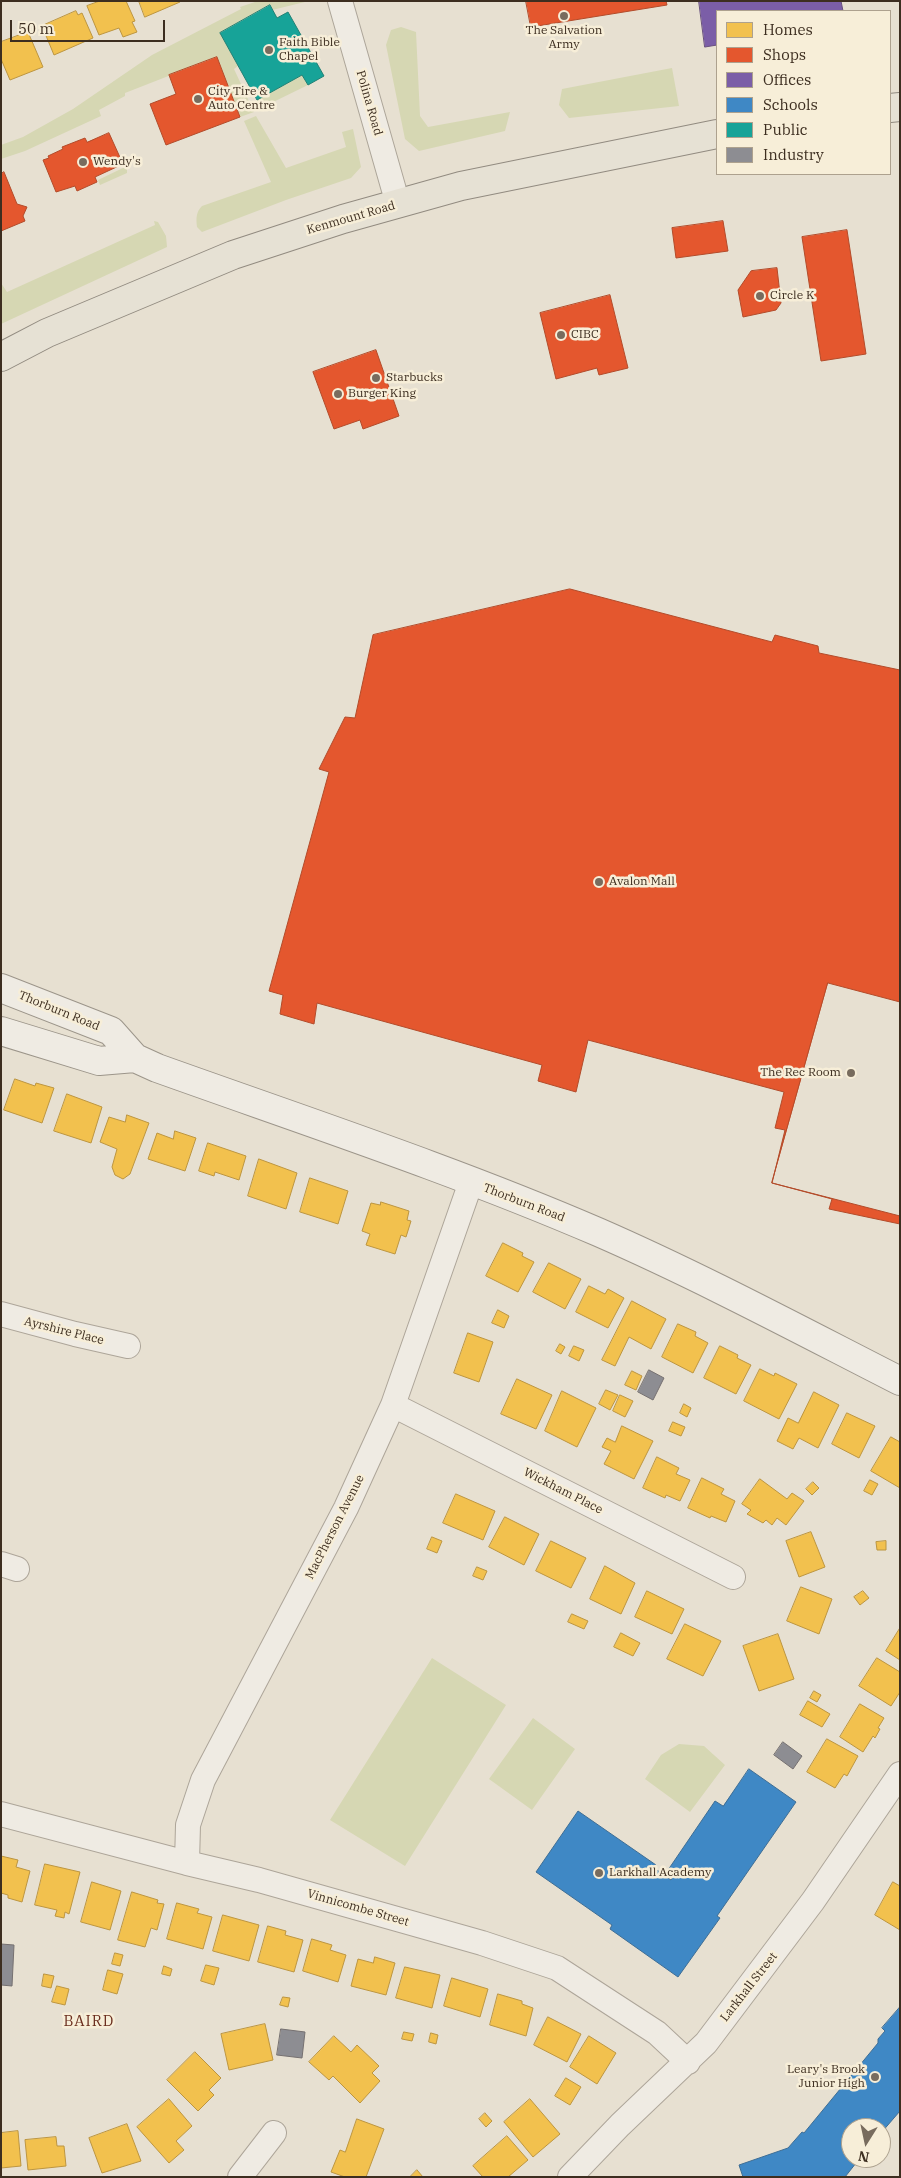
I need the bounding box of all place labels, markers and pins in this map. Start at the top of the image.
marker: The Salvation Army [558,10,570,22]
place label: The Salvation Army [526,24,602,52]
place label: Faith Bible Chapel [279,36,340,64]
marker: Faith Bible Chapel [263,44,275,56]
place label: City Tire & Auto Centre [208,85,275,113]
marker: City Tire & Auto Centre [192,93,204,105]
place label: Wendy's [93,155,141,169]
marker: Wendy's [77,156,89,168]
place label: Circle K [770,289,814,303]
marker: Circle K [754,290,766,302]
place label: CIBC [571,328,599,342]
marker: CIBC [555,329,567,341]
place label: Starbucks [386,371,443,385]
marker: Starbucks [370,372,382,384]
place label: Burger King [348,387,416,401]
marker: Burger King [332,388,344,400]
place label: Avalon Mall [609,875,675,889]
marker: Avalon Mall [593,876,605,888]
place label: The Rec Room [760,1066,841,1080]
marker: The Rec Room [845,1067,857,1079]
place label: Larkhall Academy [609,1866,711,1880]
marker: Larkhall Academy [593,1867,605,1879]
place label: Leary's Brook Junior High [787,2063,865,2091]
marker: Leary's Brook Junior High [869,2071,881,2083]

